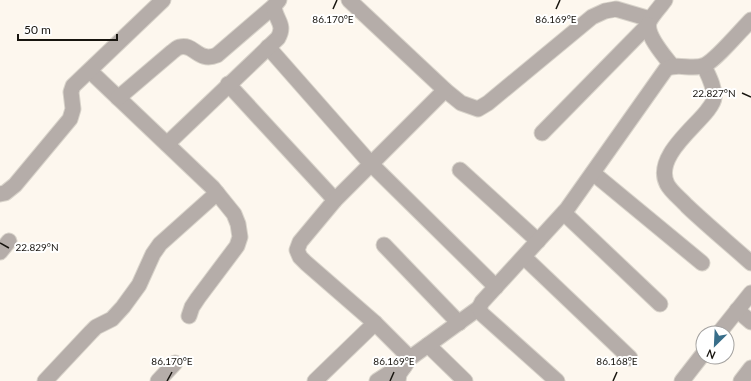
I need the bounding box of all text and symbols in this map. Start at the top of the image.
text: 86.170°E [312,13,354,25]
text: 86.169°E [535,13,577,25]
scale bar [18,16,117,42]
text: 50 m [24,22,51,37]
text: 22.827°N [692,87,736,99]
text: 22.829°N [15,241,59,253]
north arrow [695,325,735,365]
text: N [704,347,717,362]
text: 86.170°E [151,355,193,367]
text: 86.169°E [373,355,415,367]
text: 86.168°E [596,355,638,367]

